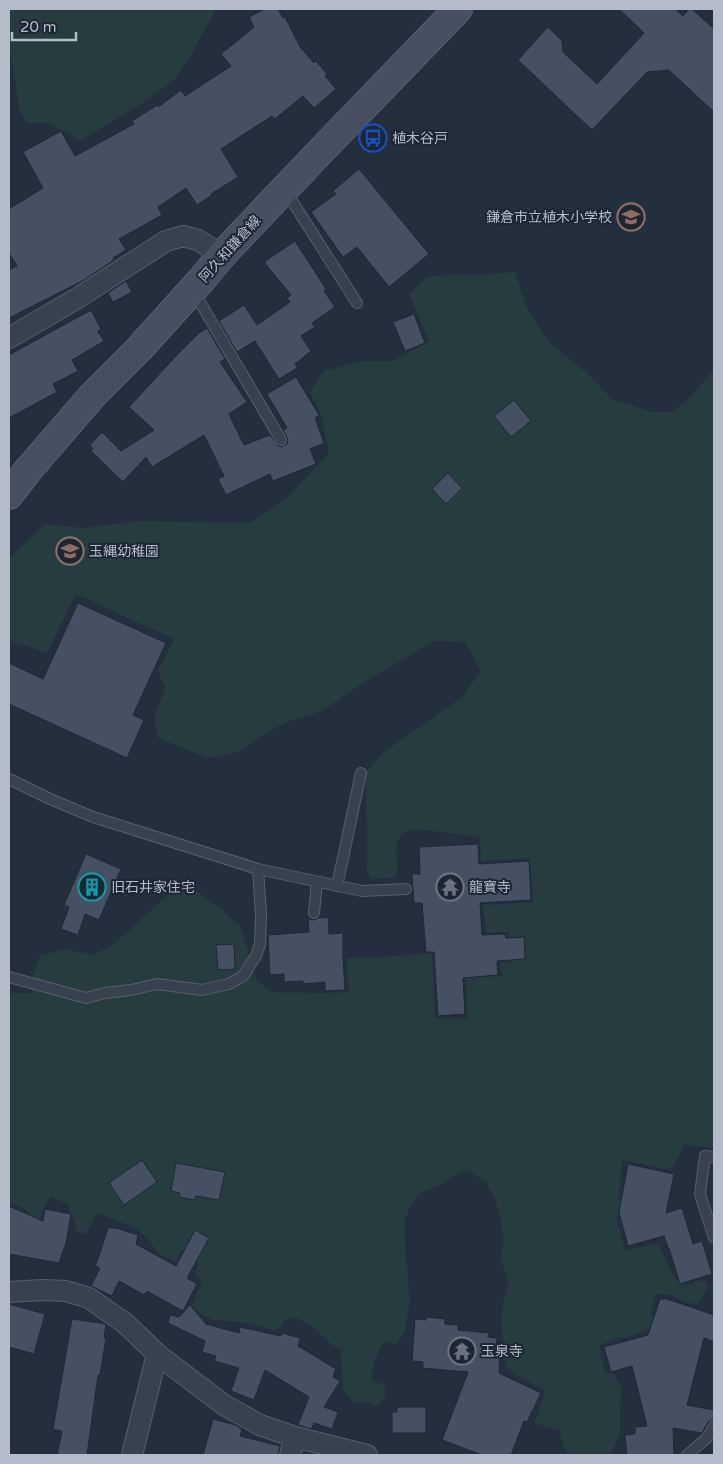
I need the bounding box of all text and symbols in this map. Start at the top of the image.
scale bar [12,10,76,42]
text: 20 m [20,18,57,36]
bus stop icon: 植木谷戸 [358,123,388,153]
place label: 植木谷戸 [392,130,448,147]
school or university icon: 鎌倉市立植木小学校 [616,202,646,232]
place label: 鎌倉市立植木小学校 [486,209,612,226]
street label: 阿久和鎌倉線 [196,212,264,286]
school or university icon: 玉縄幼稚園 [55,536,85,566]
place label: 玉縄幼稚園 [89,543,159,560]
building icon: 旧石井家住宅 [77,872,107,902]
temple icon: 龍寶寺 [435,872,465,902]
place label: 旧石井家住宅 [111,879,195,896]
place label: 龍寶寺 [469,879,511,896]
temple icon: 玉泉寺 [447,1336,477,1366]
place label: 玉泉寺 [481,1343,523,1360]

